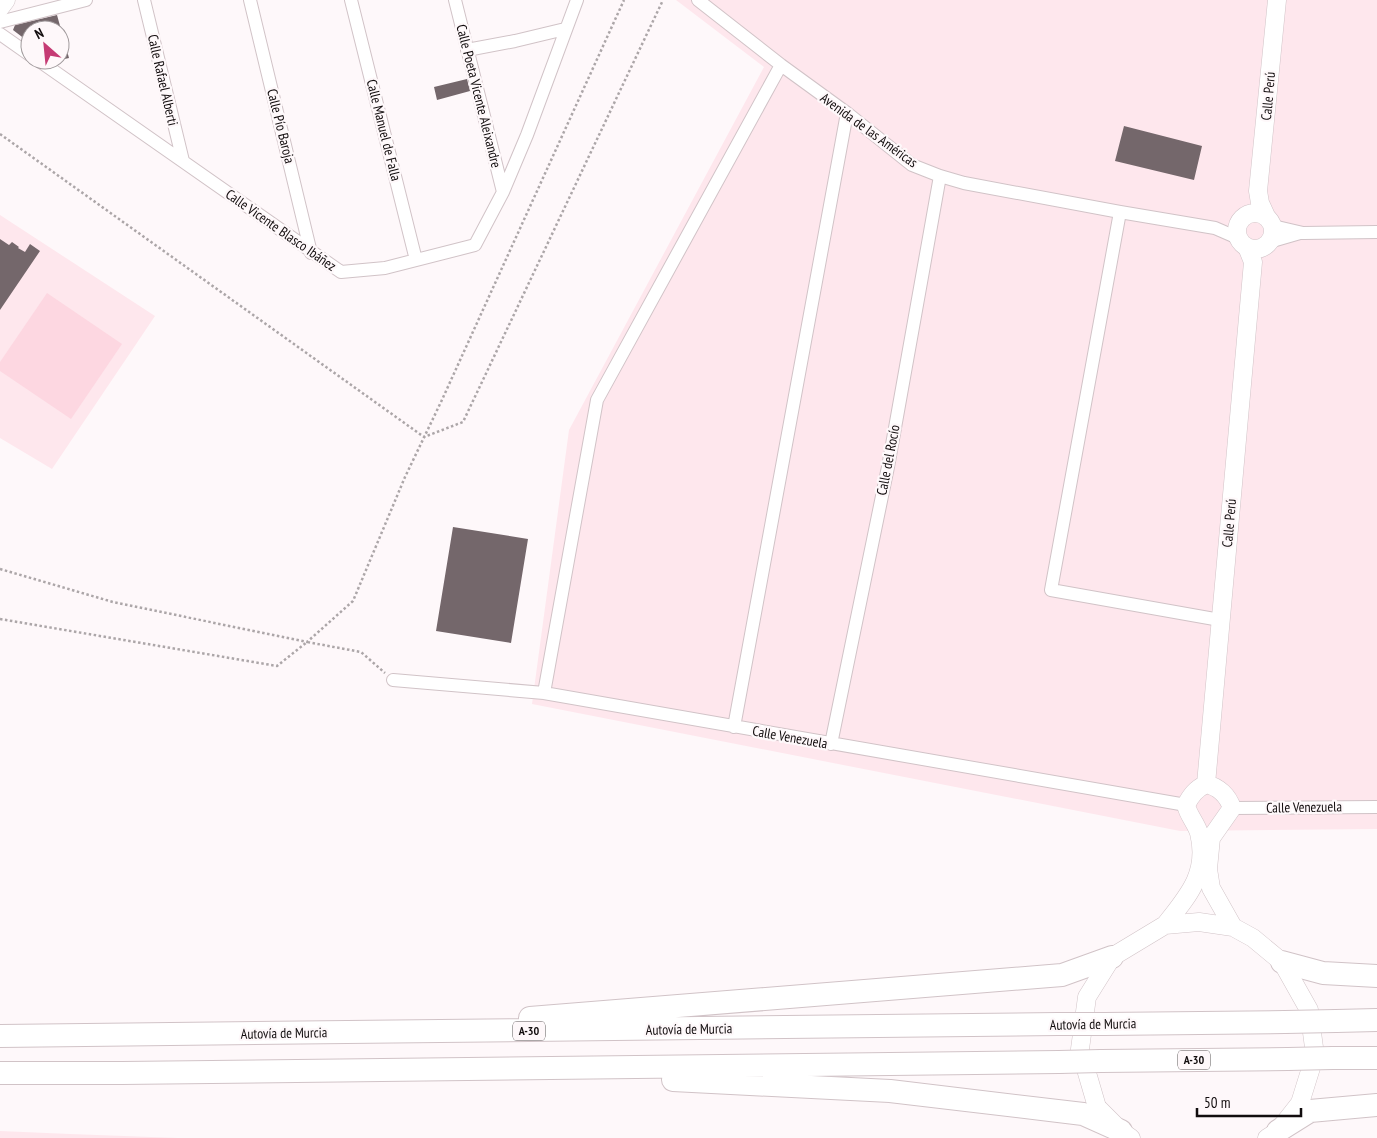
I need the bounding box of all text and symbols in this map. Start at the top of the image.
north arrow [20,20,70,70]
street label: Calle Poeta Vicente Aleixandre [452,22,506,170]
text: N [32,24,47,43]
street label: Calle Rafael Alberti [144,33,182,127]
street label: Calle Perú [1257,71,1279,121]
street label: Calle Manuel de Falla [363,77,405,183]
street label: Calle Pío Baroja [263,87,299,165]
street label: Avenida de las Américas [817,89,921,172]
street label: Calle Vicente Blasco Ibáñez [222,185,340,275]
street label: Calle del Rocío [872,423,904,497]
street label: Calle Perú [1218,498,1240,548]
street label: Calle Venezuela [751,722,829,752]
street label: Calle Venezuela [1266,797,1342,817]
street label: Autovía de Murcia [1050,1014,1136,1034]
street label: Autovía de Murcia [646,1019,732,1039]
road number: A-30 [513,1021,545,1040]
street label: Autovía de Murcia [241,1023,327,1043]
road number: A-30 [1178,1050,1210,1070]
scale bar [1197,1086,1301,1118]
text: 50 m [1204,1093,1230,1112]

